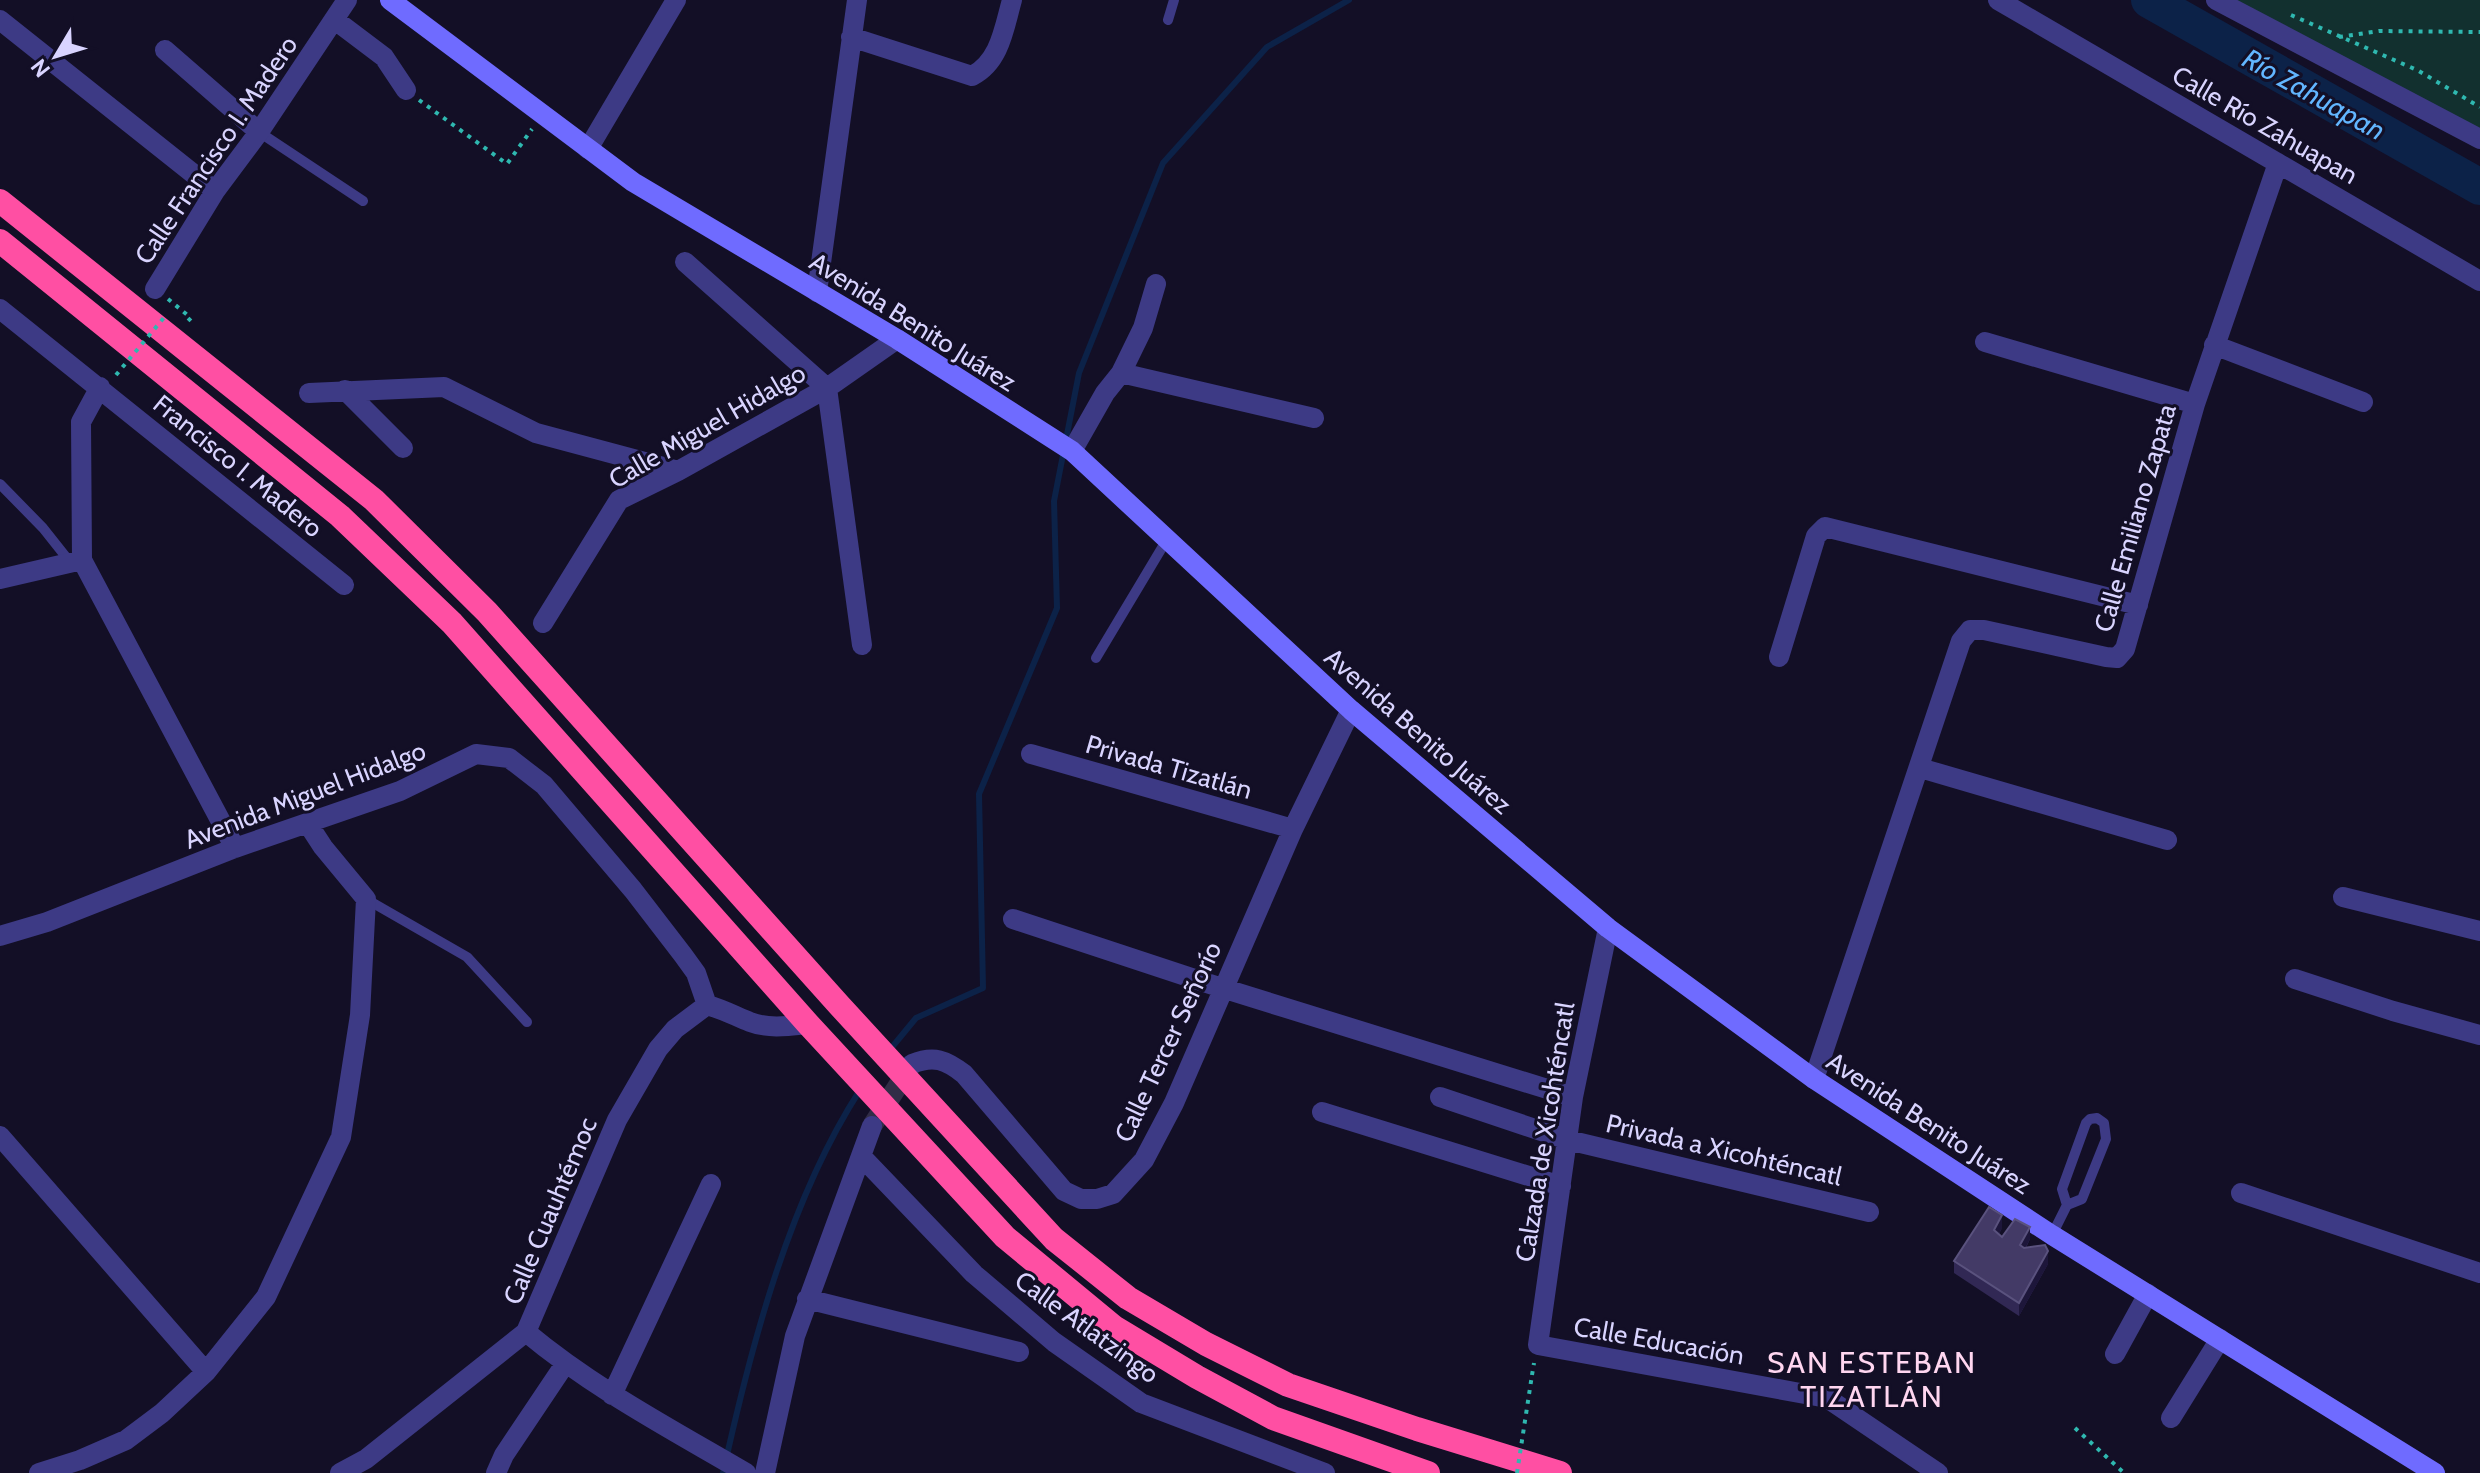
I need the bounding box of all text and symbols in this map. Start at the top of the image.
north arrow [16,16,96,96]
street label: Calle Francisco I. Madero [128,30,304,270]
water label: Río Zahuapan [2237,41,2391,147]
text: N [25,54,56,82]
street label: Calle Río Zahuapan [2166,59,2364,191]
street label: Avenida Benito Juárez [804,246,1022,398]
street label: Calle Miguel Hidalgo [603,357,811,495]
street label: Francisco I. Madero [147,388,329,544]
street label: Calle Emiliano Zapata [2087,400,2183,636]
street label: Avenida Benito Juárez [1318,641,1518,821]
street label: Privada Tizatlán [1082,728,1256,806]
street label: Avenida Miguel Hidalgo [180,734,430,856]
street label: Calle Tercer Señorío [1108,937,1228,1147]
street label: Calzada de Xicohténcatl [1509,1000,1581,1264]
street label: Avenida Benito Juárez [1821,1045,2037,1201]
street label: Privada a Xicohténcatl [1603,1107,1845,1193]
street label: Calle Cuauhtémoc [496,1113,604,1309]
street label: Calle Atlatzingo [1009,1264,1165,1390]
street label: Calle Educación [1571,1310,1747,1372]
district label: SAN ESTEBAN TIZATLÁN [1767,1344,1977,1415]

